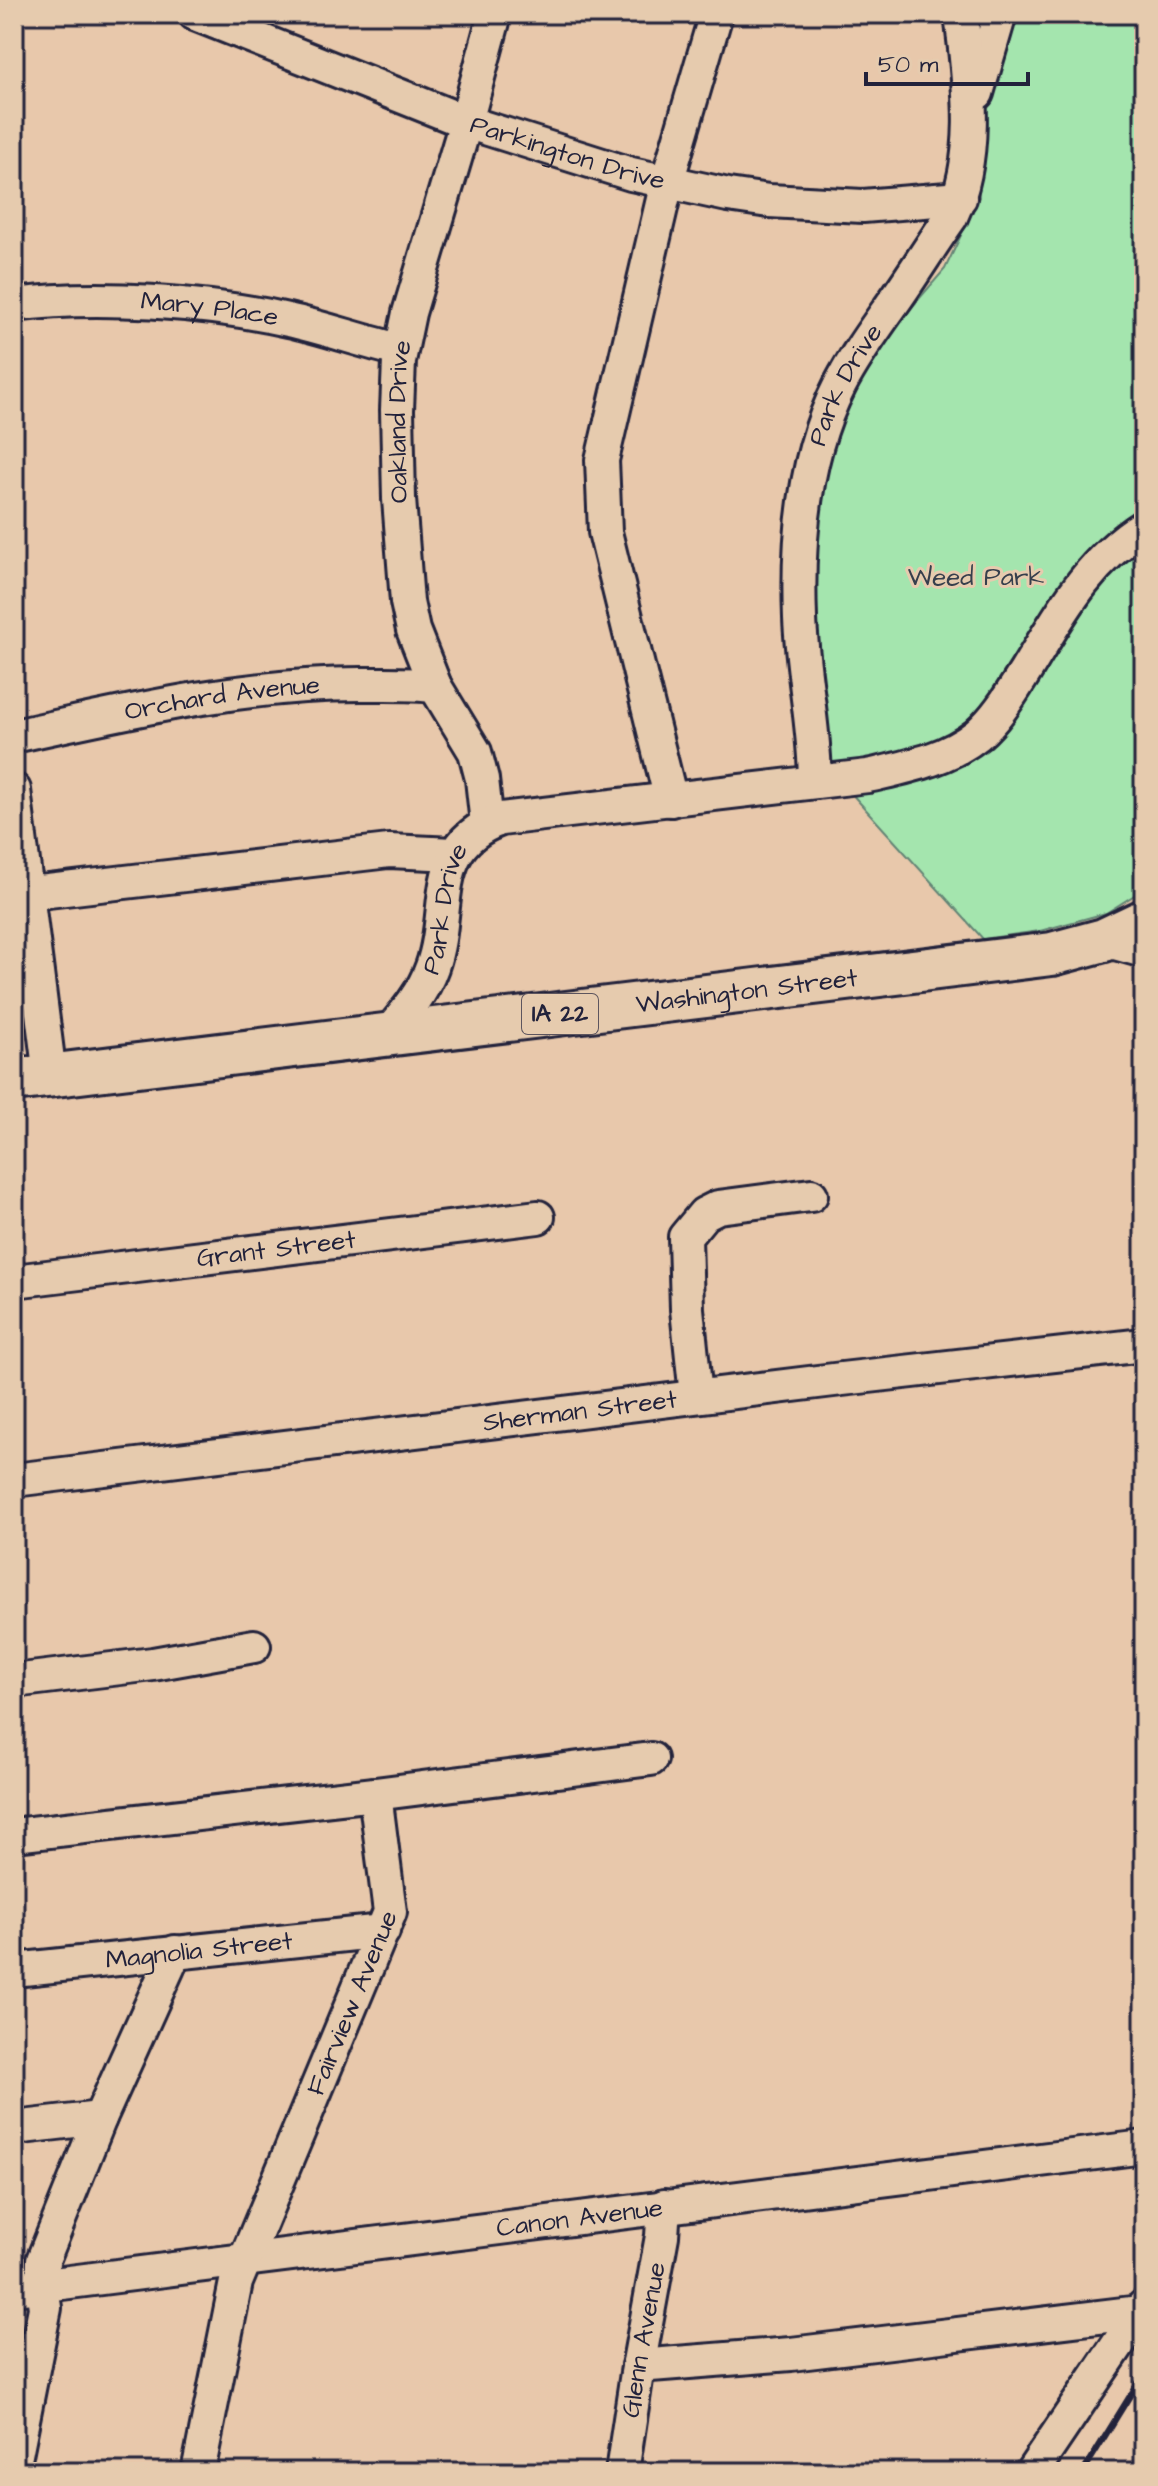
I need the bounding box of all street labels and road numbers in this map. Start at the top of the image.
street label: Parkington Drive [466,106,668,199]
street label: Mary Place [140,283,282,335]
street label: Park Drive [799,316,891,450]
street label: Oakland Drive [379,337,421,504]
street label: Orchard Avenue [121,667,321,730]
street label: Park Drive [413,836,477,979]
street label: Washington Street [634,960,860,1022]
road number: IA 22 [522,994,598,1034]
street label: Grant Street [195,1221,358,1277]
street label: Sherman Street [481,1381,679,1441]
street label: Fairview Avenue [298,1905,407,2101]
street label: Magnolia Street [104,1923,295,1978]
street label: Canon Avenue [494,2190,665,2246]
street label: Glenn Avenue [613,2259,675,2420]

